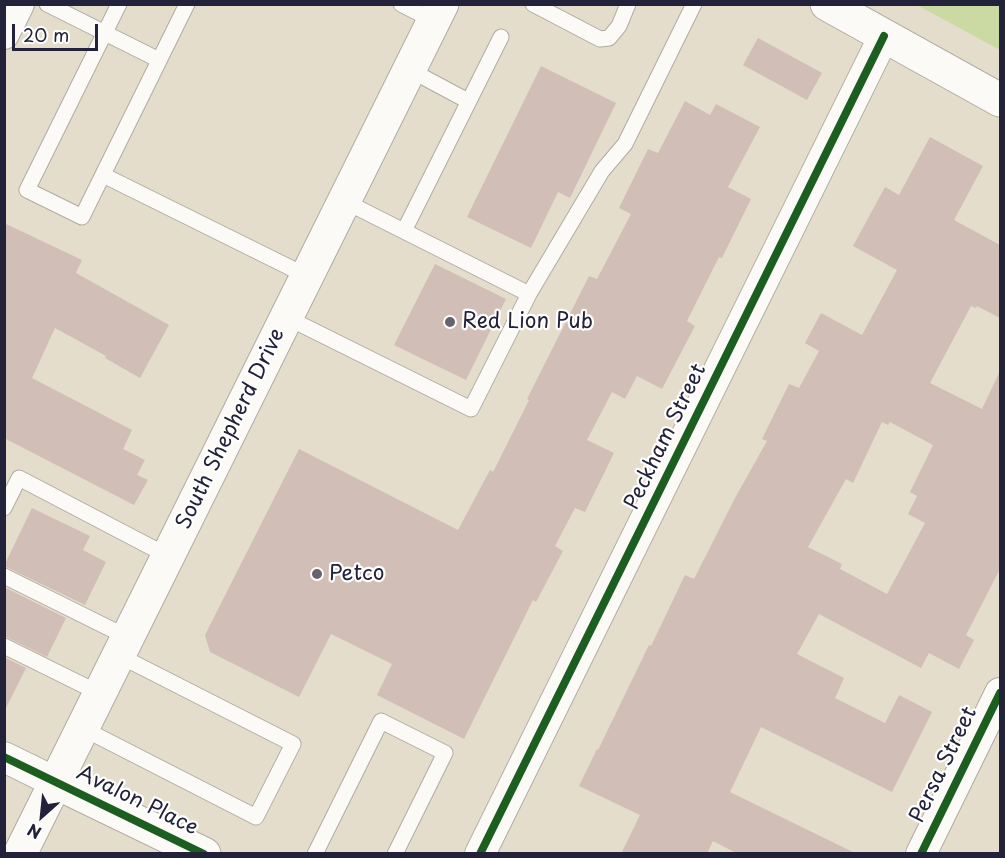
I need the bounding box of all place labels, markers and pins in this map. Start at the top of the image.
place label: Red Lion Pub [462,309,593,335]
marker: Red Lion Pub [443,315,457,329]
place label: Petco [329,561,384,587]
marker: Petco [310,567,324,581]

